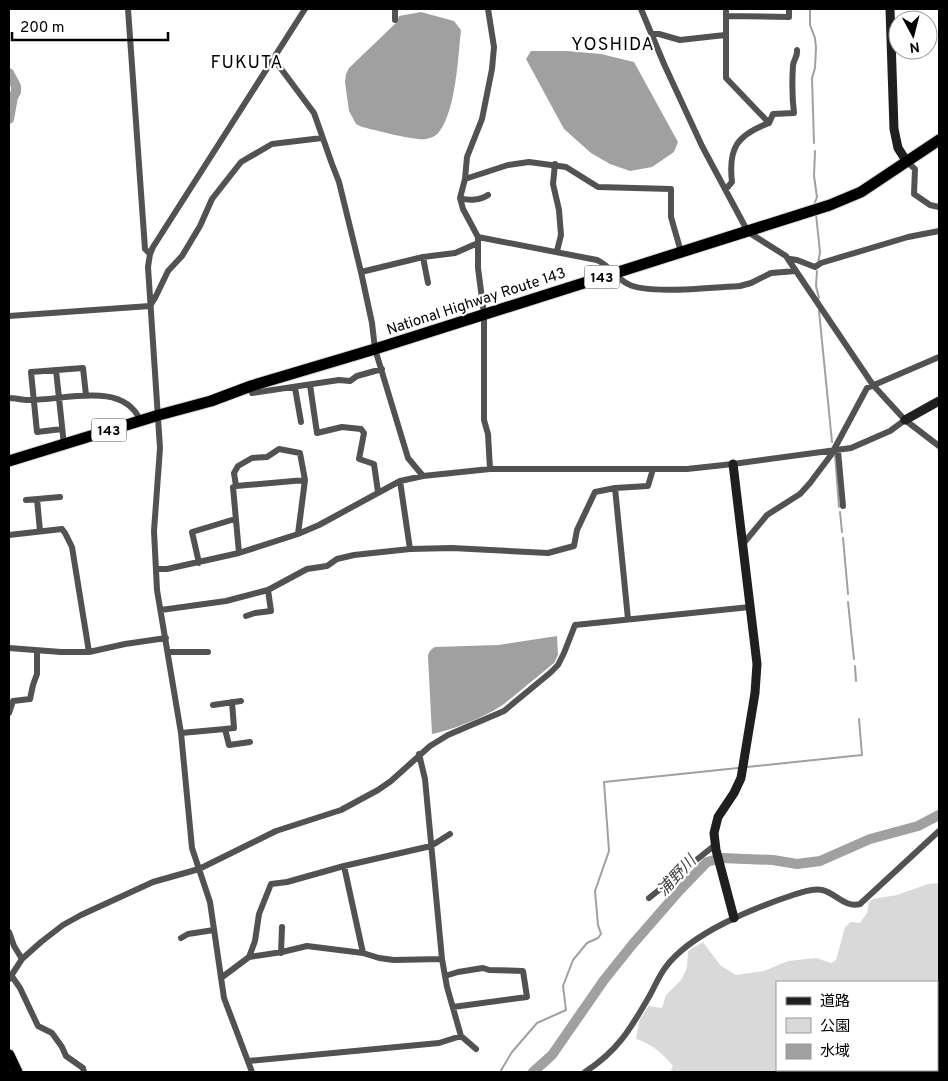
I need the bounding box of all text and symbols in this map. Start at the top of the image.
scale bar [12,10,169,42]
north arrow [888,10,938,60]
text: 200 m [20,19,65,38]
district label: YOSHIDA [571,34,655,57]
text: N [908,37,920,55]
district label: FUKUTA [211,52,284,75]
street label: National Highway Route 143 [384,264,568,340]
road number: 143 [584,266,620,288]
road number: 143 [92,418,126,442]
water label: 浦野川 [654,851,703,901]
legend [776,981,938,1071]
text: 道路 [820,993,850,1012]
text: 公園 [820,1018,850,1037]
text: 水域 [820,1043,850,1062]

